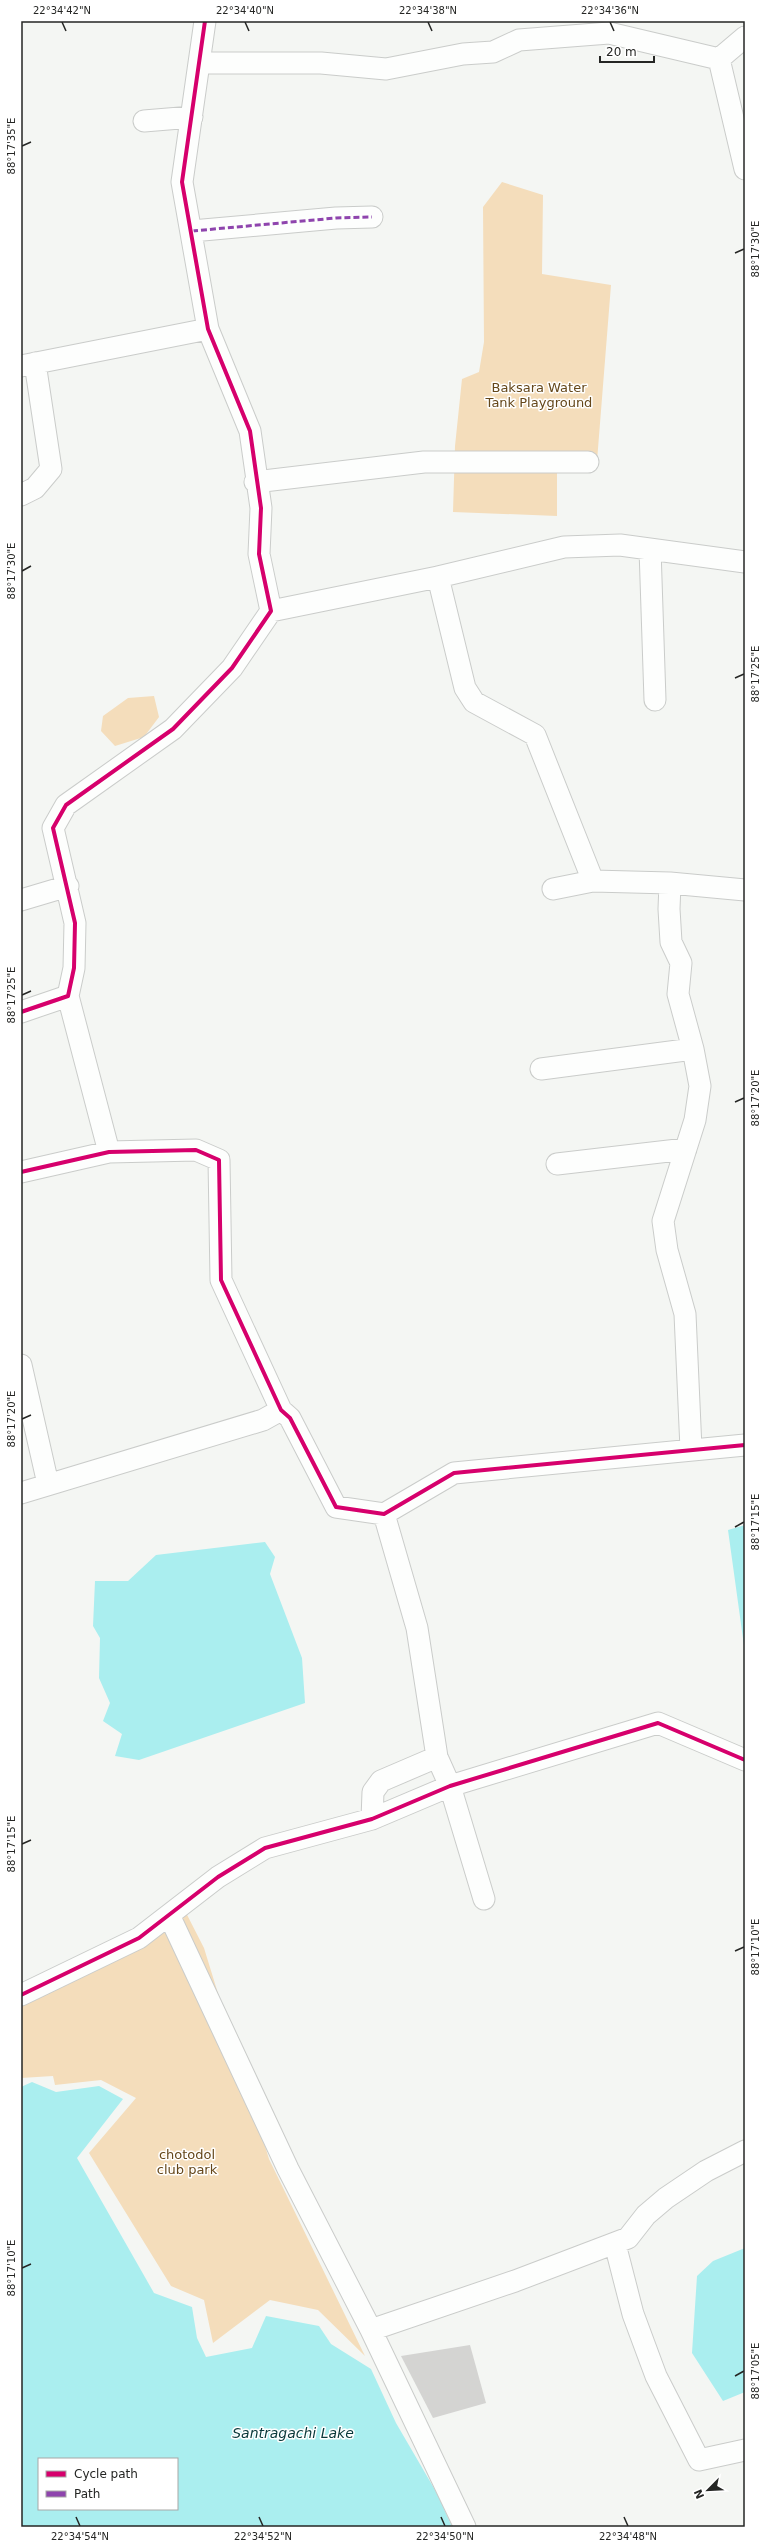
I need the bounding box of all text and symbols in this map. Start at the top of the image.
text: 22°34'42"N [33,5,91,16]
text: 22°34'40"N [216,5,274,16]
text: 22°34'38"N [399,5,457,16]
text: 22°34'36"N [581,5,639,16]
scale bar [600,38,654,64]
text: 20 m [606,45,637,59]
text: 88°17'35"E [6,118,17,174]
text: 88°17'30"E [750,221,761,277]
park label: Baksara Water Tank Playground [485,380,592,410]
text: 88°17'30"E [6,543,17,599]
text: 88°17'25"E [750,646,761,702]
text: 88°17'25"E [6,967,17,1023]
text: 88°17'20"E [750,1070,761,1126]
text: 88°17'20"E [6,1391,17,1447]
text: 88°17'15"E [750,1494,761,1550]
text: 88°17'15"E [6,1816,17,1872]
text: 88°17'10"E [750,1919,761,1975]
park label: chotodol club park [157,2147,218,2177]
text: 88°17'10"E [6,2240,17,2296]
text: 88°17'05"E [750,2343,761,2399]
water label: Santragachi Lake [232,2425,354,2441]
legend [38,2458,178,2510]
text: Cycle path [74,2467,138,2481]
north arrow [688,2470,728,2510]
text: Path [74,2487,100,2501]
text: N [692,2487,707,2501]
text: 22°34'54"N [51,2531,109,2542]
text: 22°34'52"N [234,2531,292,2542]
text: 22°34'50"N [416,2531,474,2542]
text: 22°34'48"N [599,2531,657,2542]

